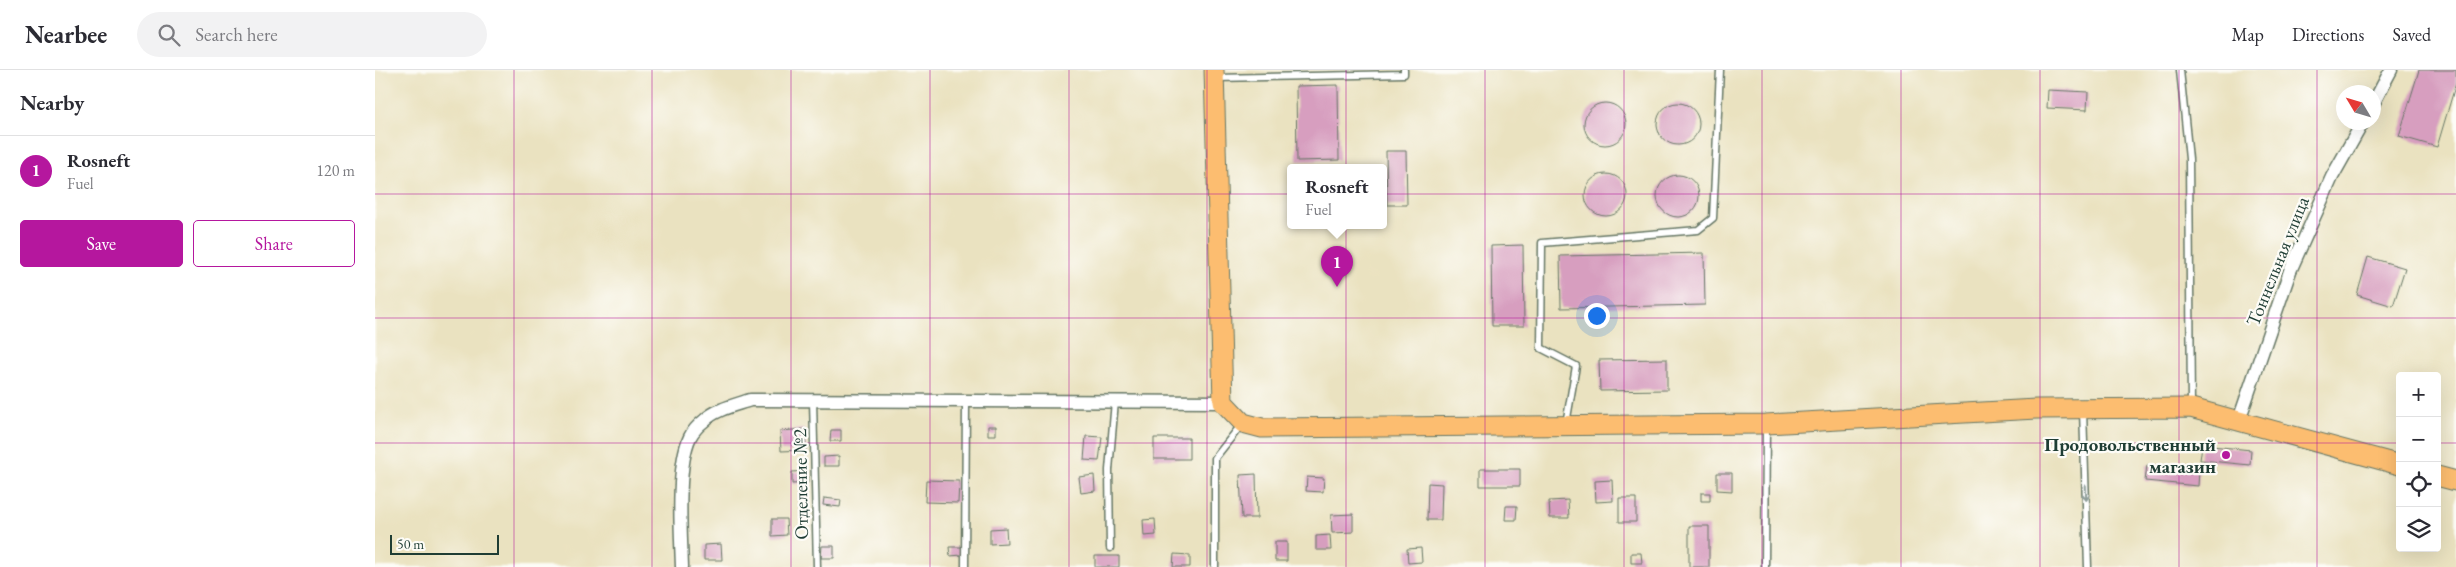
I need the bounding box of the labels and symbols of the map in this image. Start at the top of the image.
north arrow [2336,85,2381,130]
street label: Тоннельная улица [2240,192,2315,330]
pin: 1 [1321,246,1353,287]
your location [1584,303,1610,329]
street label: Отделение №2 [787,428,814,540]
place label: Продовольственный магазин [2044,432,2216,479]
marker: Продовольственный магазин [2220,449,2232,461]
one-way arrow [2081,484,2091,500]
scale bar [390,532,499,555]

